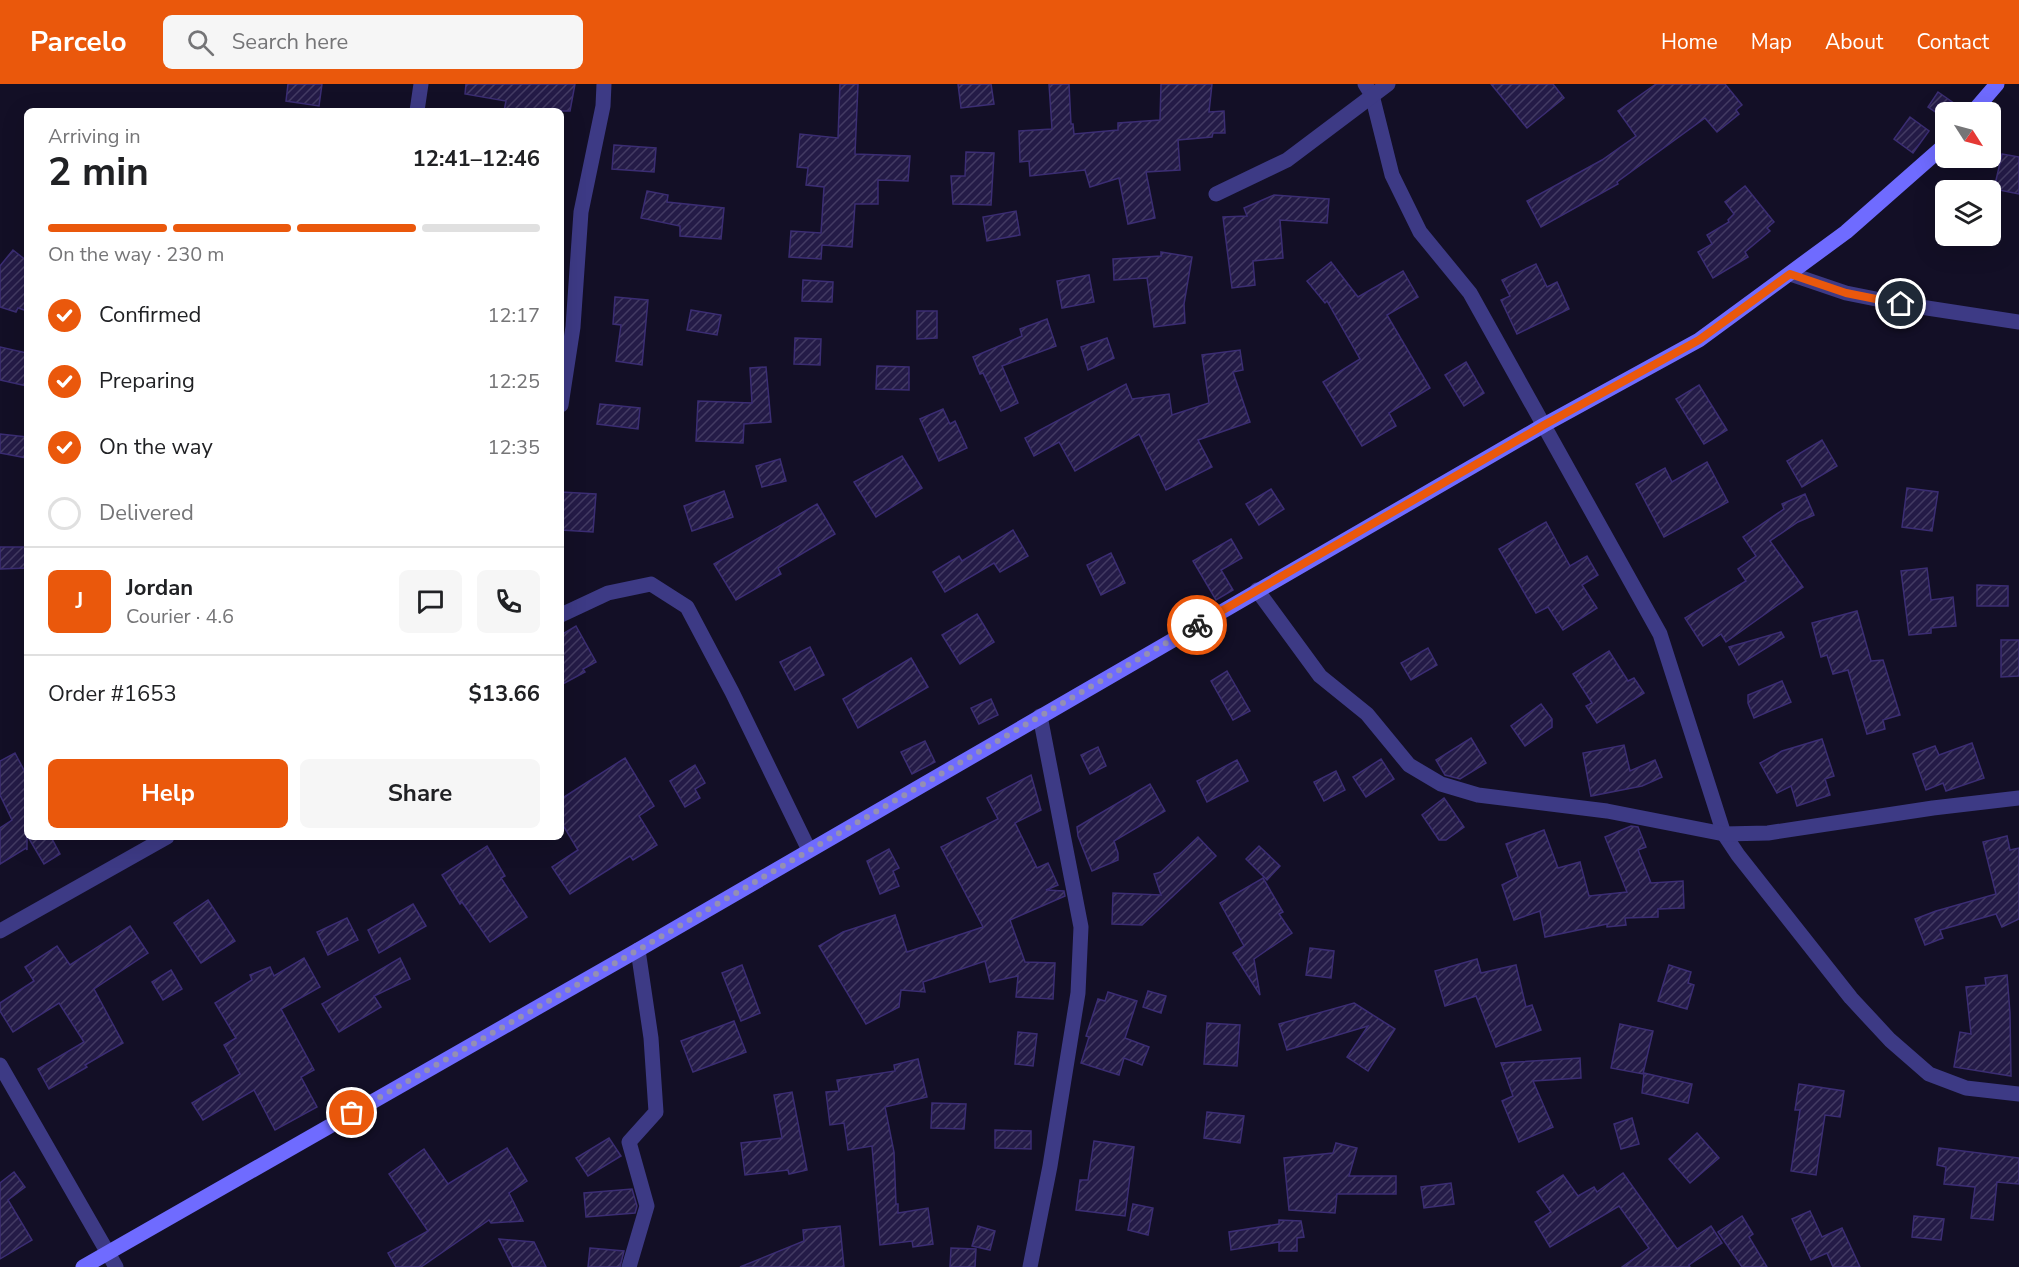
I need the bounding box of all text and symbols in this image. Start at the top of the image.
search box [163,15,583,69]
text: Parcelo [30,23,127,61]
icon: search [184,26,217,59]
text: Search here [232,27,348,57]
text: Home [1661,28,1718,56]
text: Map [1751,28,1792,56]
text: About [1825,28,1883,56]
text: Contact [1916,28,1989,56]
north arrow [1935,102,2001,168]
map controls [1935,102,2001,246]
text: Arriving in [48,123,141,150]
text: 12:41–12:46 [412,144,540,174]
text: 2 min [48,146,149,199]
button: layers [1935,180,2001,246]
text: On the way · 230 m [48,241,224,268]
pin [1875,278,1926,329]
icon: home [1884,287,1917,320]
icon: check [48,299,81,332]
text: Confirmed [99,300,201,330]
text: 12:17 [487,302,540,329]
icon: check [48,365,81,398]
text: Preparing [99,366,195,396]
text: 12:25 [487,368,540,395]
icon: check [48,431,81,464]
text: On the way [99,432,213,462]
text: 12:35 [487,434,540,461]
text: Delivered [99,498,194,528]
button: chat [399,570,462,633]
button: phone [477,570,540,633]
text: Jordan [126,573,193,603]
text: J [76,586,83,616]
courier [1167,595,1227,655]
text: Courier · 4.6 [126,603,234,630]
icon: bike [1181,609,1214,642]
text: Order #1653 [48,679,177,709]
text: $13.66 [469,679,540,709]
button: Help [48,759,288,828]
button: Share [300,759,540,828]
pin [326,1087,377,1138]
icon: bag [335,1096,368,1129]

